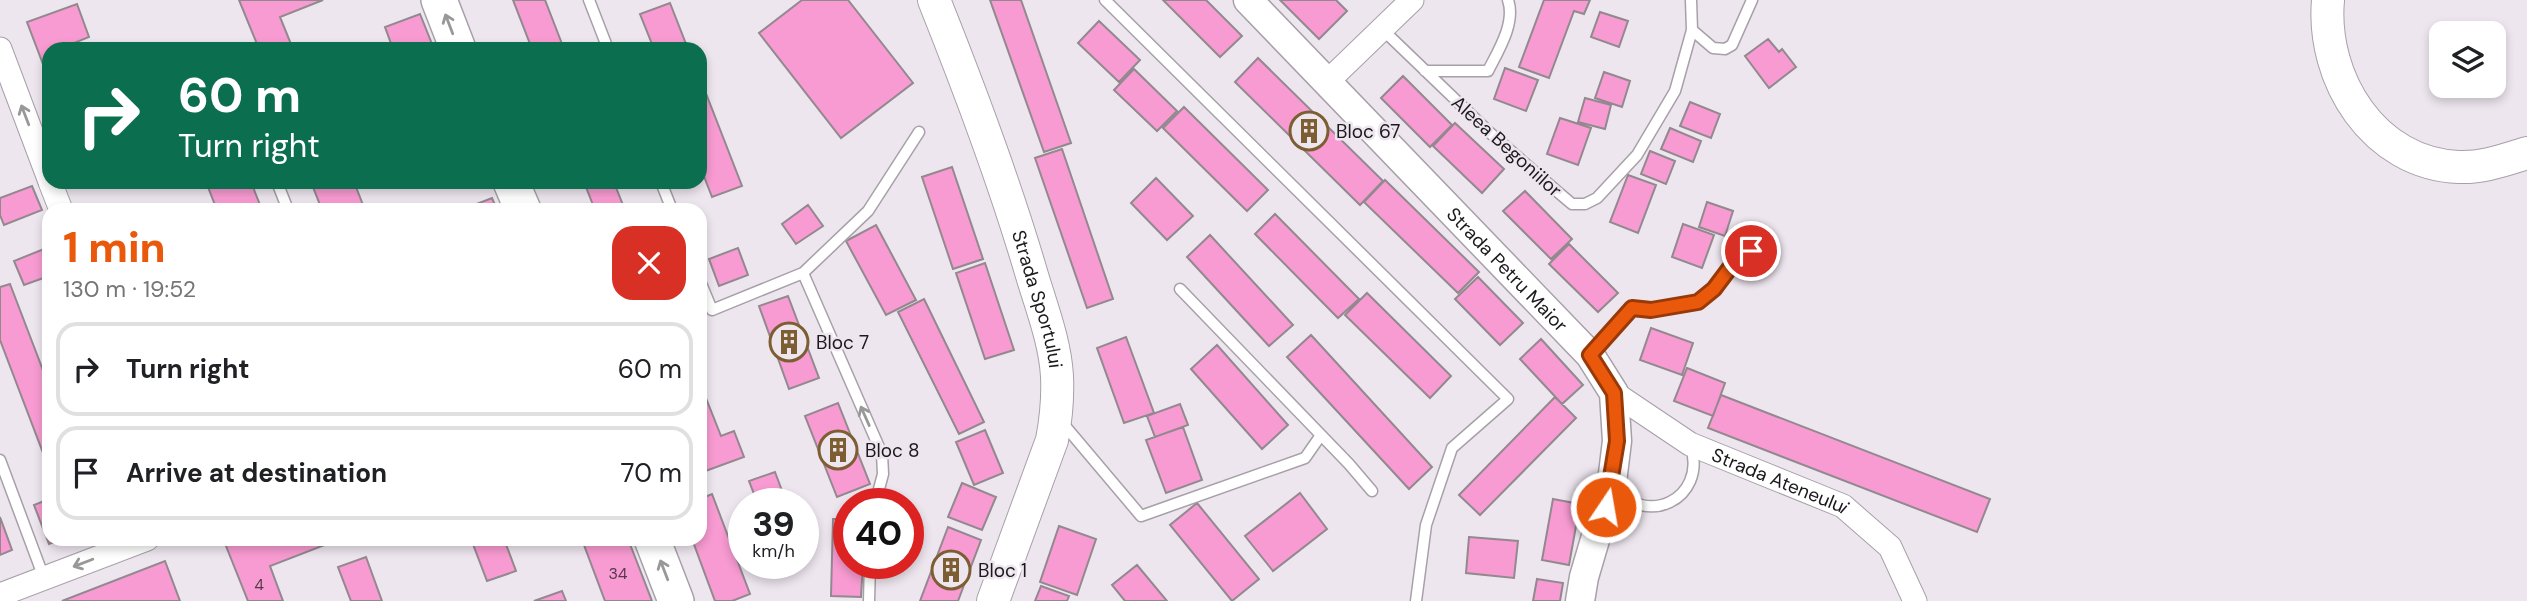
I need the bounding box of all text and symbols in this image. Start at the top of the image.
one-way arrow [441,14,454,36]
map controls [2429,21,2506,98]
button: layers [2429,21,2506,98]
text: 60 m [178,63,301,127]
icon: right [63,70,154,161]
street label: Aleea Begoniilor [1446,90,1567,203]
one-way arrow [18,105,30,127]
building icon: Bloc 67 [1288,110,1330,152]
place label: Bloc 67 [1336,119,1400,144]
text: Turn right [178,125,320,167]
street label: Strada Petru Maior [1441,202,1573,337]
text: 1 min [63,220,166,275]
pin [1721,221,1781,281]
button: close [612,226,686,300]
street label: Strada Sportului [1006,227,1068,369]
icon: arrive [1732,232,1770,270]
text: 130 m · 19:52 [63,274,196,304]
building icon: Bloc 7 [768,321,810,363]
place label: Bloc 7 [816,330,869,355]
icon: right [67,350,105,388]
text: Turn right [126,352,250,386]
text: 60 m [618,352,682,386]
one-way arrow [858,406,871,427]
building icon: Bloc 8 [817,429,859,471]
place label: Bloc 8 [865,438,919,463]
street label: Strada Ateneului [1708,442,1855,519]
icon: arrive [67,454,105,492]
text: Arrive at destination [126,456,387,490]
text: 70 m [621,456,682,490]
position arrow [1569,470,1643,544]
speed limit sign: 40 [833,488,924,579]
text: 39 [752,501,795,547]
text: km/h [752,539,795,563]
building icon: Bloc 1 [930,549,972,591]
one-way arrow [73,558,95,571]
place label: Bloc 1 [978,558,1027,583]
one-way arrow [657,560,670,581]
house number: 34 [608,563,628,584]
house number: 4 [254,574,264,595]

